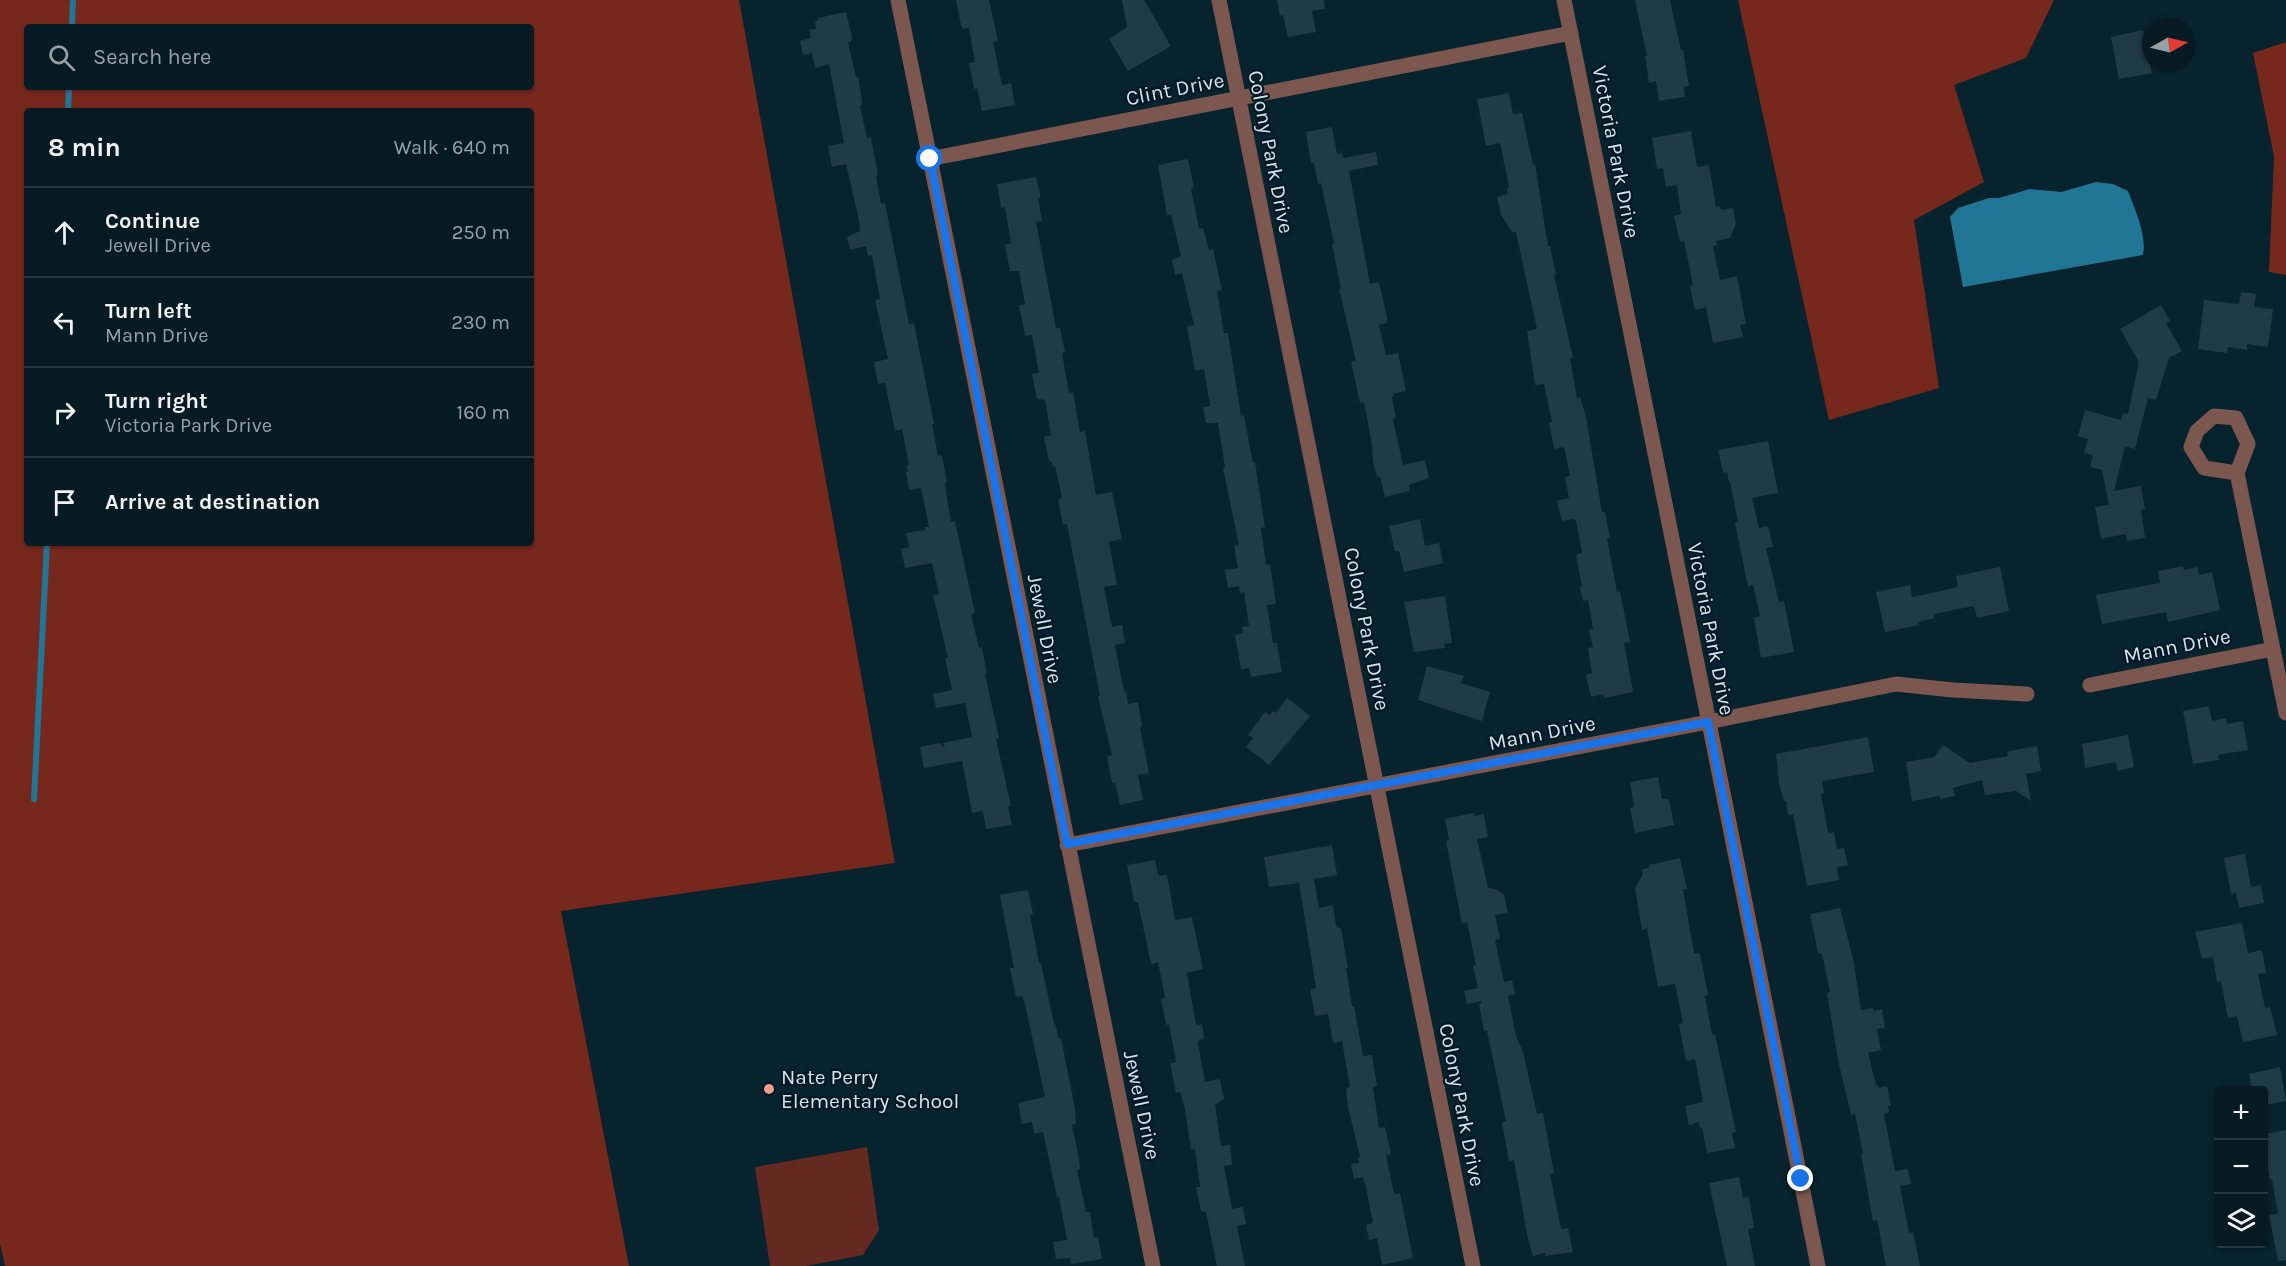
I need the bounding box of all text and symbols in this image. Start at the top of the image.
north arrow [2142,18,2196,72]
search box [24,24,534,90]
icon: search [45,41,78,74]
text: Search here [93,44,211,70]
street label: Victoria Park Drive [1587,64,1645,240]
street label: Clint Drive [1124,68,1226,110]
street label: Colony Park Drive [1243,68,1299,236]
text: 8 min [48,132,121,163]
text: Walk · 640 m [394,136,510,159]
route start [916,145,942,171]
text: Continue [105,208,200,234]
icon: ahead [48,216,81,249]
text: 250 m [452,221,510,244]
text: Jewell Drive [105,234,211,257]
text: Turn left [105,298,192,324]
icon: left [48,306,81,339]
text: 230 m [451,311,510,334]
text: Mann Drive [105,324,209,347]
text: Turn right [105,388,208,414]
icon: right [48,396,81,429]
text: 160 m [457,401,510,424]
text: Victoria Park Drive [105,414,272,437]
icon: arrive [48,486,81,519]
text: Arrive at destination [105,489,320,515]
street label: Victoria Park Drive [1682,541,1740,717]
street label: Colony Park Drive [1339,545,1395,713]
street label: Jewell Drive [1023,572,1067,686]
street label: Mann Drive [2121,624,2233,668]
street label: Mann Drive [1486,711,1598,755]
street label: Colony Park Drive [1434,1021,1490,1189]
street label: Jewell Drive [1119,1048,1165,1162]
place label: Nate Perry Elementary School [781,1065,959,1113]
marker: Nate Perry Elementary School [762,1082,776,1096]
map controls [2214,1086,2268,1248]
button: + [2214,1086,2268,1140]
button: − [2214,1140,2268,1194]
route end [1787,1165,1813,1191]
button: layers [2214,1194,2268,1248]

